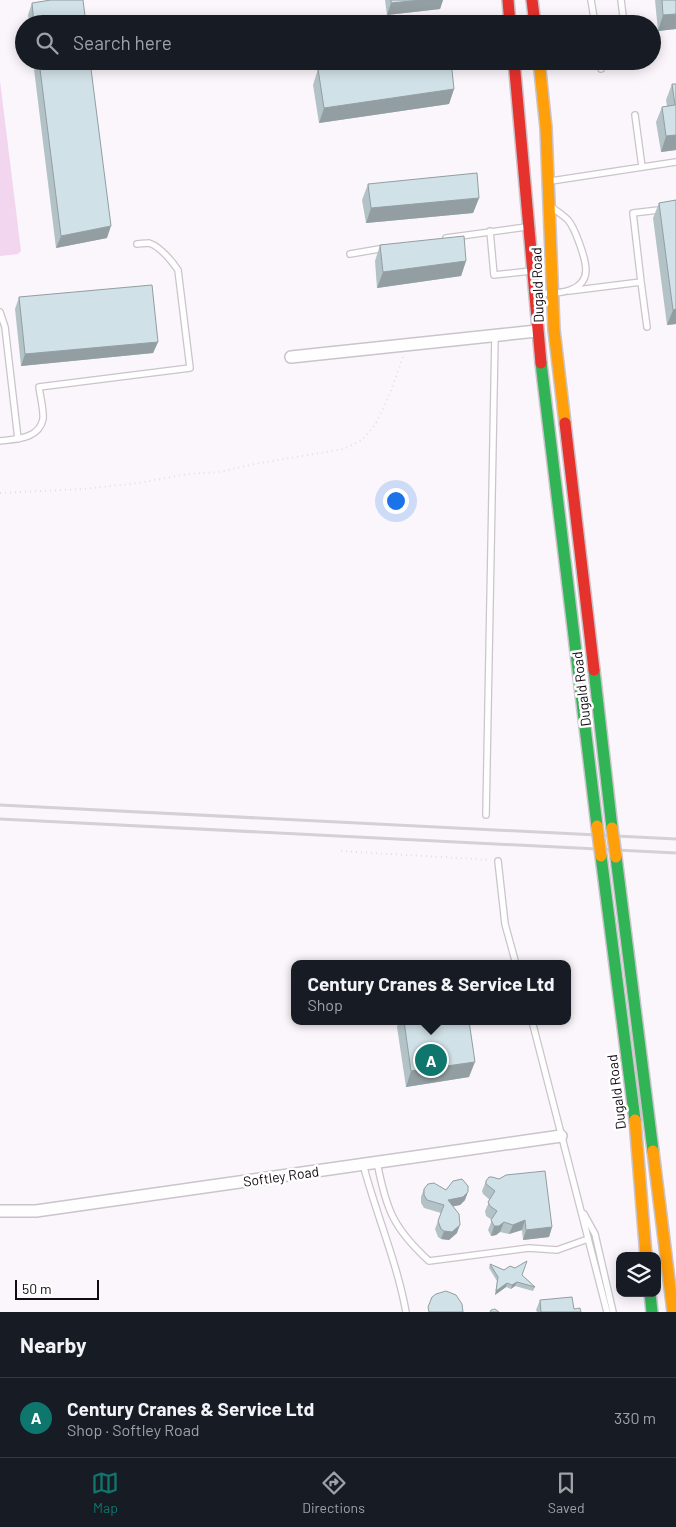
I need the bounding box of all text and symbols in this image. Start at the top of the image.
search box [15,15,661,70]
icon: search [33,29,61,57]
text: Search here [73,31,172,54]
street label: Dugald Road [527,247,547,323]
your location [383,488,409,514]
street label: Dugald Road [568,651,594,727]
popup [291,960,571,1025]
text: Century Cranes & Service Ltd [307,972,555,995]
text: Shop [307,995,343,1014]
pin: A [415,1041,447,1079]
street label: Dugald Road [603,1054,629,1130]
street label: Softley Road [242,1162,320,1190]
map controls [616,1252,661,1297]
button: layers [616,1252,661,1297]
scale bar [15,1277,99,1300]
text: 50 m [22,1280,51,1297]
text: Nearby [20,1332,86,1357]
text: Century Cranes & Service Ltd [67,1397,314,1420]
text: A [31,1408,41,1427]
text: 330 m [614,1408,656,1427]
text: Shop · Softley Road [67,1420,200,1439]
tab: Map [91,1469,119,1516]
tab: Directions [302,1469,365,1516]
tab: Saved [548,1469,585,1516]

